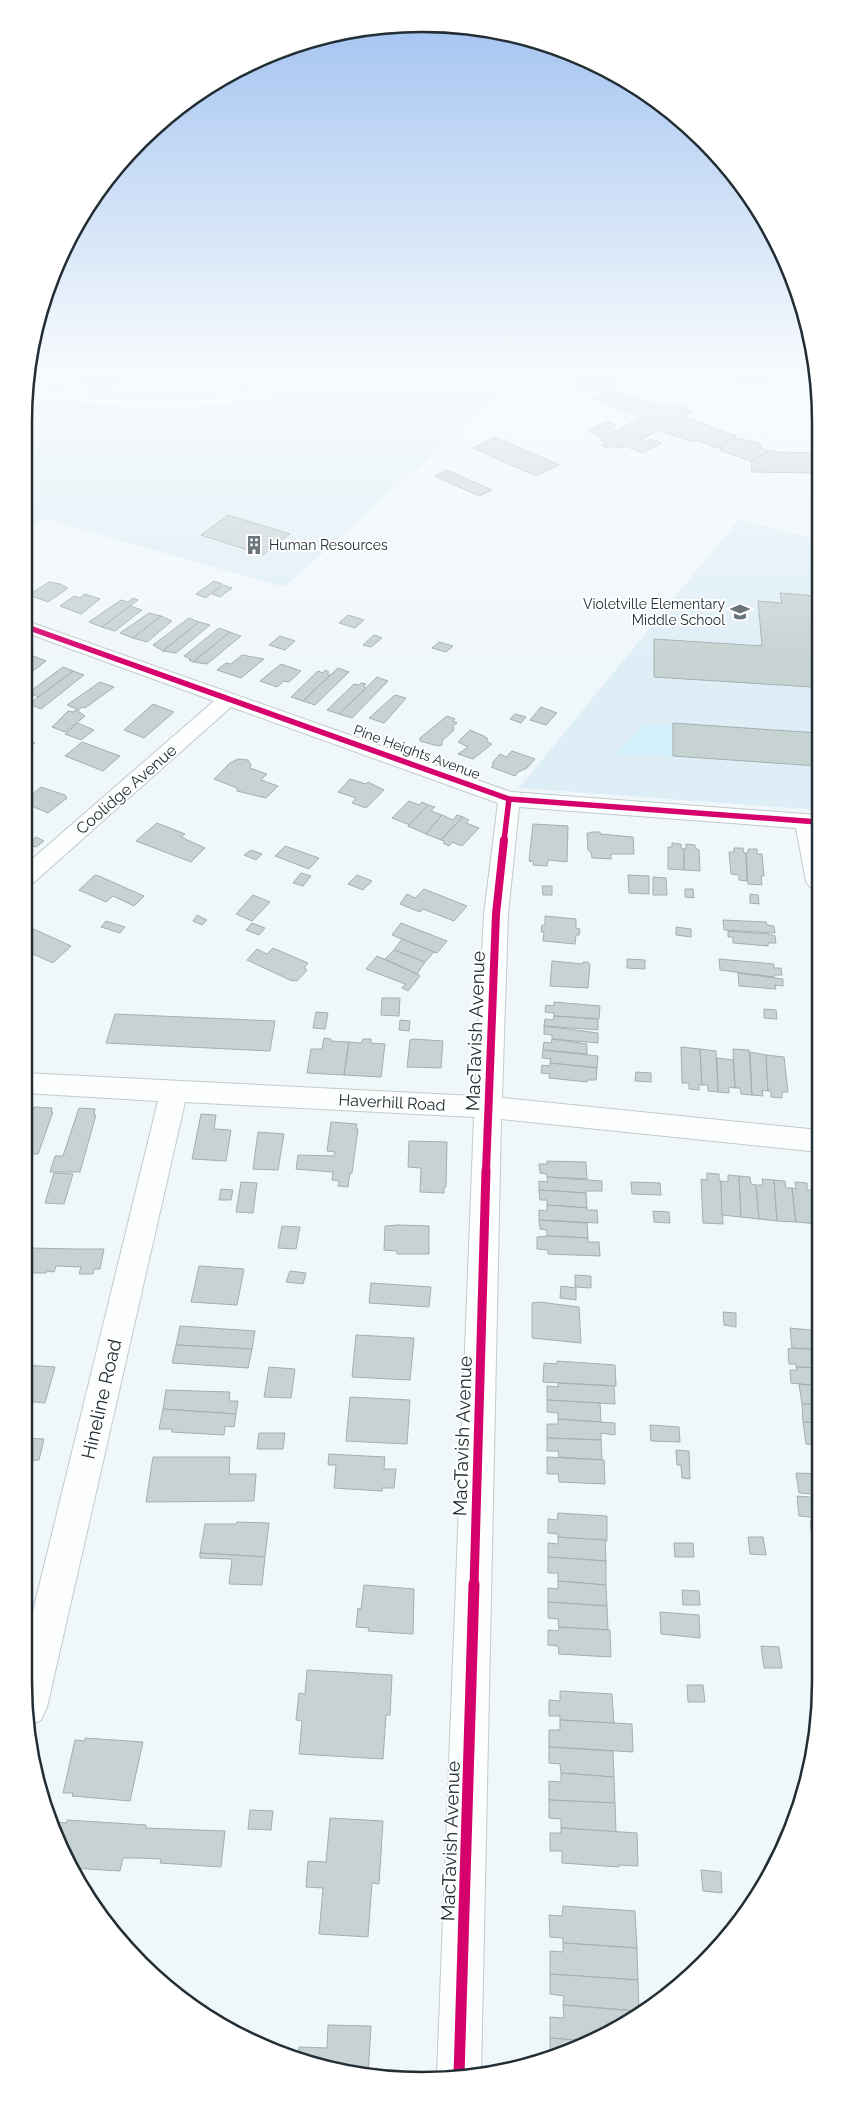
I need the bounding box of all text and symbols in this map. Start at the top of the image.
building icon: Human Resources [243,534,265,556]
place label: Human Resources [269,537,388,553]
place label: Violetville Elementary Middle School [583,596,725,628]
school or university icon: Violetville Elementary Middle School [729,601,751,623]
street label: Pine Heights Avenue [351,722,483,782]
street label: Coolidge Avenue [72,741,180,838]
street label: MacTavish Avenue [461,950,489,1112]
street label: Haverhill Road [338,1090,446,1115]
street label: Hineline Road [77,1337,125,1461]
street label: MacTavish Avenue [448,1355,476,1517]
street label: MacTavish Avenue [436,1760,464,1922]

